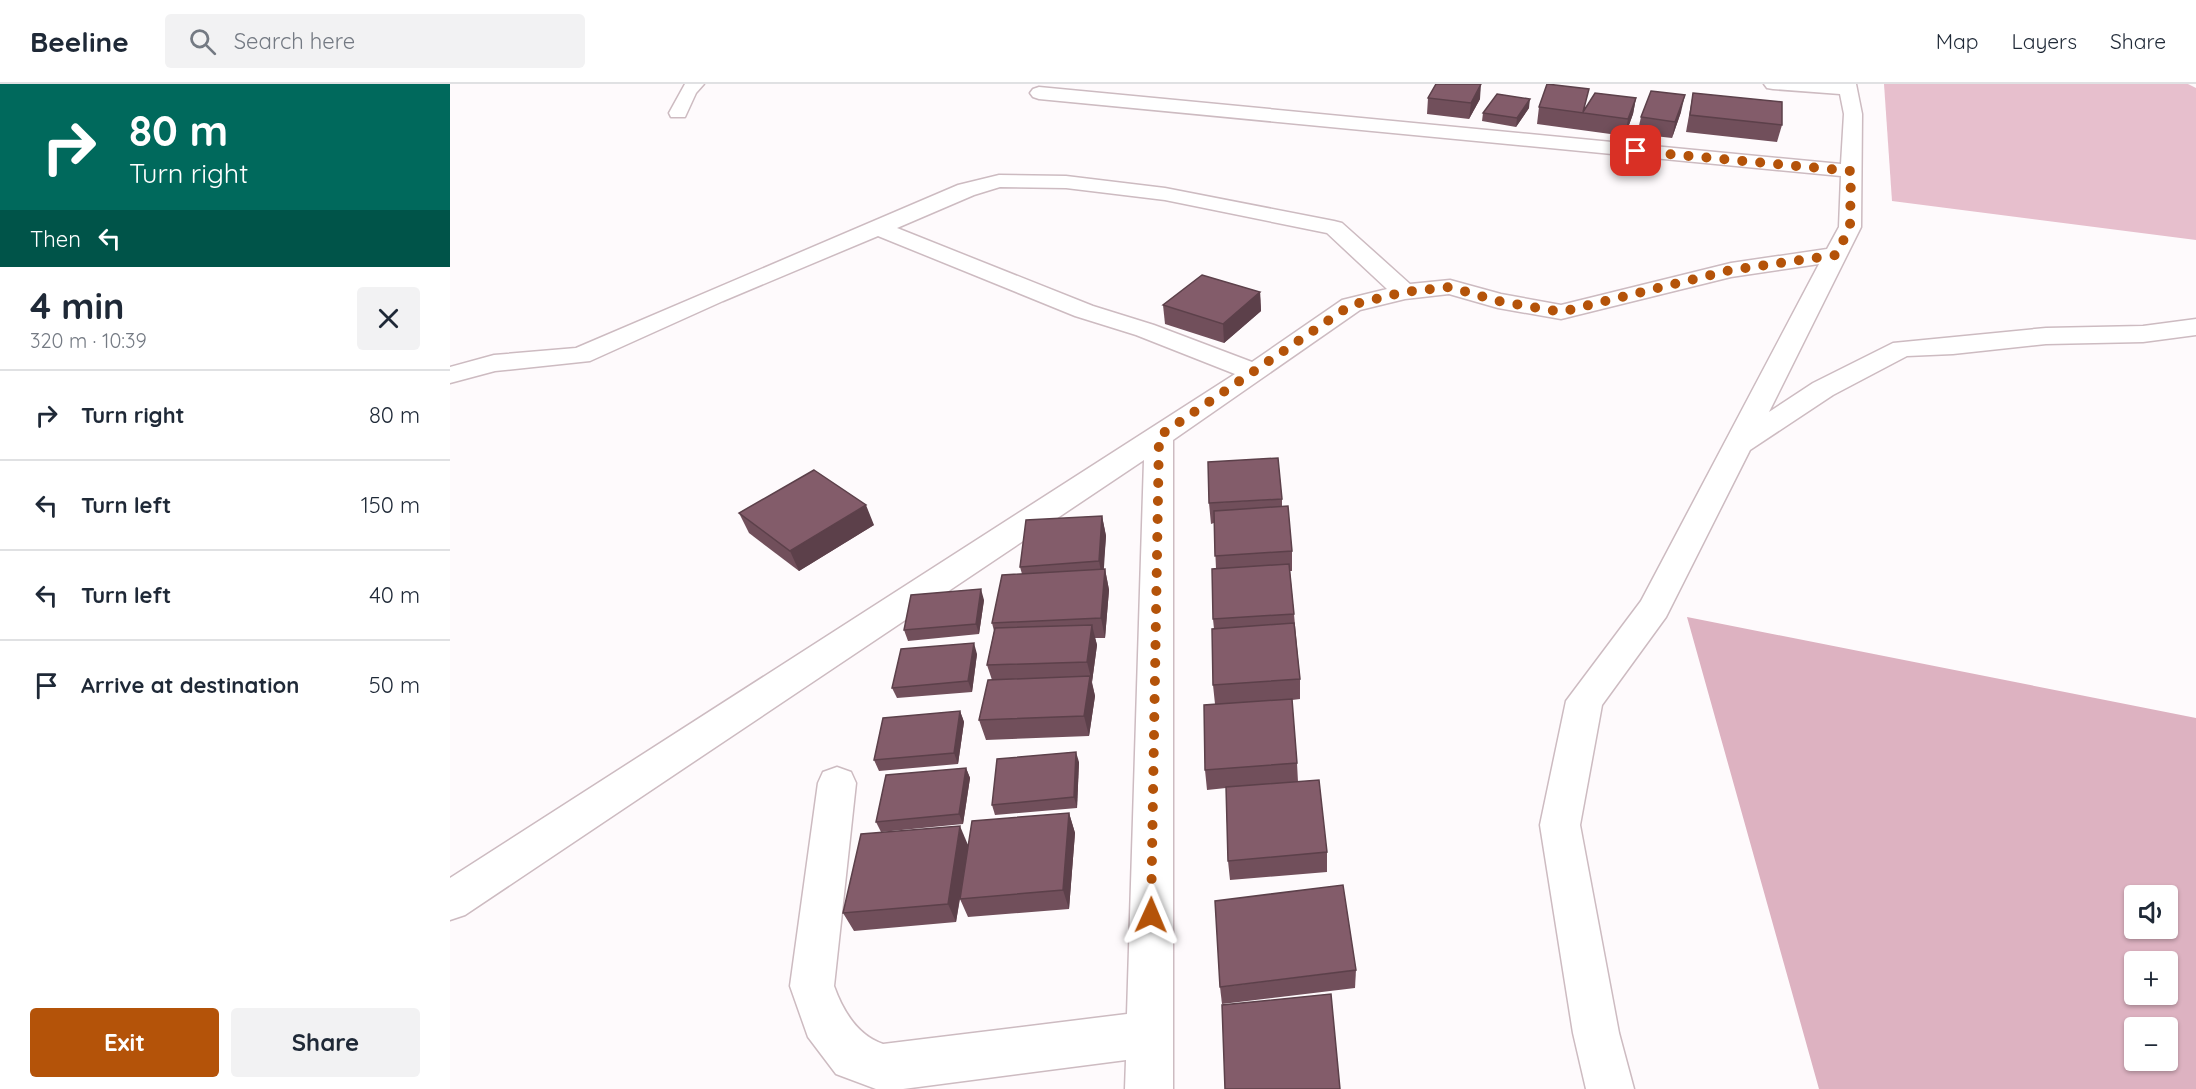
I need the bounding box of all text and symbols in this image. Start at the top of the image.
search box [165,14,585,68]
text: Beeline [30,24,129,59]
icon: search [186,25,219,58]
text: Search here [234,27,355,55]
text: Map [1936,28,1979,54]
text: Layers [2012,28,2077,54]
text: Share [2110,28,2166,54]
text: 80 m [129,104,228,157]
icon: right [30,108,108,186]
pin [1610,125,1661,176]
icon: arrive [1619,134,1652,167]
text: Turn right [129,156,248,190]
icon: left [93,222,126,255]
text: Then [30,225,81,253]
text: 4 min [30,283,124,328]
button: close [357,287,420,350]
text: 320 m · 10:39 [30,328,147,353]
icon: right [30,399,63,432]
text: Turn right [81,401,185,429]
text: 80 m [369,401,420,429]
icon: left [30,489,63,522]
text: Turn left [81,491,171,519]
text: 150 m [361,491,420,519]
icon: left [30,579,63,612]
text: Turn left [81,581,171,609]
text: 40 m [369,581,420,609]
icon: arrive [30,669,63,702]
text: Arrive at destination [81,671,299,699]
text: 50 m [369,671,420,699]
position arrow [1119,883,1183,947]
map controls [2124,885,2178,1071]
button: sound [2124,885,2178,939]
button: + [2124,951,2178,1005]
button: Exit [30,1008,219,1077]
button: Share [231,1008,420,1077]
button: − [2124,1017,2178,1071]

